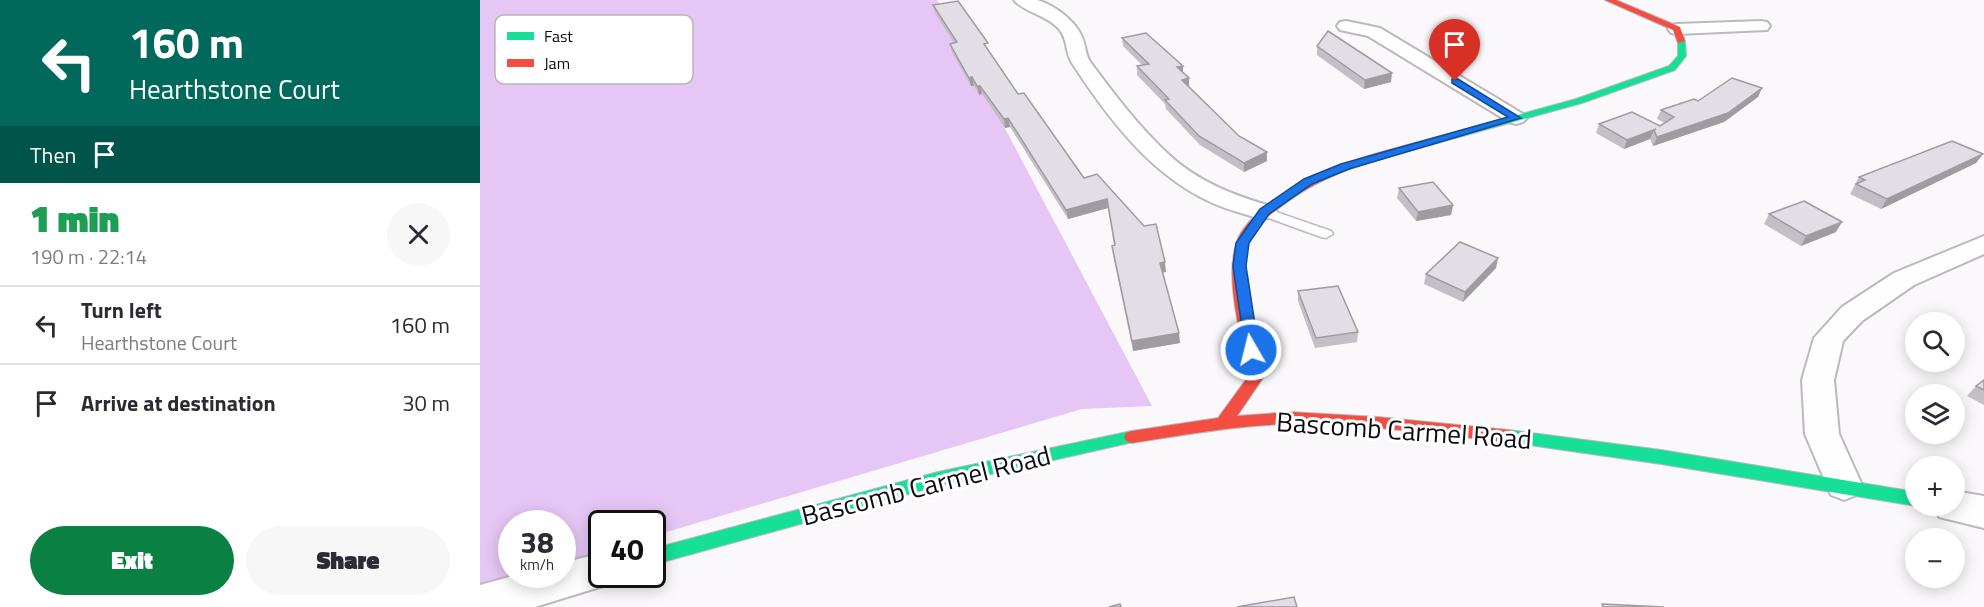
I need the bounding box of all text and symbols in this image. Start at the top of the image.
text: 160 m [129,10,244,74]
legend [495,15,693,84]
pin [1429,19,1480,81]
icon: left [30,24,108,102]
text: Fast [544,24,573,48]
icon: arrive [1438,28,1471,61]
text: Jam [544,51,570,75]
text: Hearthstone Court [129,68,340,109]
text: Then [30,138,76,172]
icon: arrive [88,138,121,171]
text: 1 min [30,191,119,246]
button: close [387,203,450,266]
text: 190 m · 22:14 [30,241,147,272]
text: Turn left [81,293,162,327]
text: 160 m [390,308,450,342]
icon: left [30,309,63,342]
map controls [1905,312,1965,588]
button: search [1905,312,1965,372]
position arrow [1219,318,1283,382]
text: Hearthstone Court [81,327,237,358]
button: layers [1905,384,1965,444]
text: Arrive at destination [81,386,276,420]
text: 30 m [402,386,450,420]
icon: arrive [30,387,63,420]
street label: Bascomb Carmel Road [1275,400,1533,459]
street label: Bascomb Carmel Road [797,434,1055,535]
button: + [1905,456,1965,516]
speed limit sign: 40 [588,510,666,588]
text: 38 [520,519,554,565]
button: Exit [30,526,234,595]
button: Share [246,526,450,595]
button: − [1905,528,1965,588]
text: km/h [520,553,554,576]

